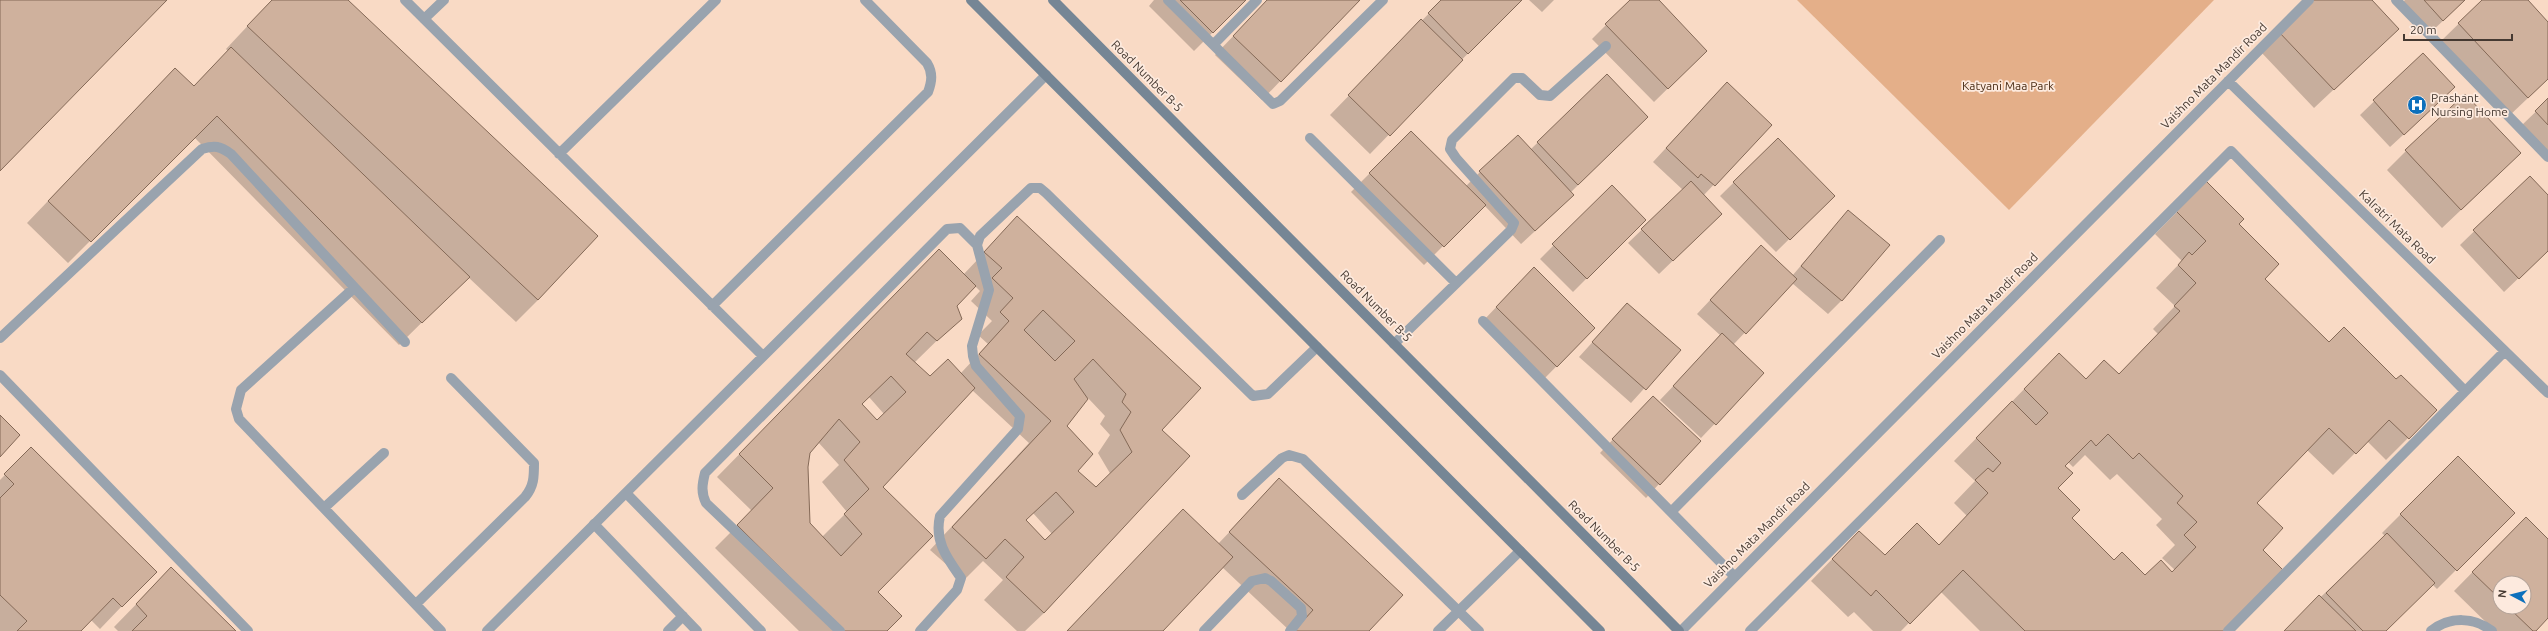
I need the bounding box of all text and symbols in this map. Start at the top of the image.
scale bar [2404,16,2512,42]
street label: Vaishno Mata Mandir Road [2158,20,2269,131]
text: 20 m [2410,23,2437,36]
street label: Road Number B-5 [1109,37,1186,114]
park label: Katyani Maa Park [1962,79,2054,92]
place label: Prashant Nursing Home [2431,91,2508,118]
hospital icon: Prashant Nursing Home [2406,94,2428,116]
street label: Kalratri Mata Road [2357,187,2438,266]
street label: Vaishno Mata Mandir Road [1929,250,2040,361]
street label: Road Number B-5 [1338,267,1415,344]
street label: Vaishno Mata Mandir Road [1701,479,1812,590]
street label: Road Number B-5 [1566,497,1643,574]
north arrow [2492,575,2532,615]
text: N [2496,589,2509,599]

